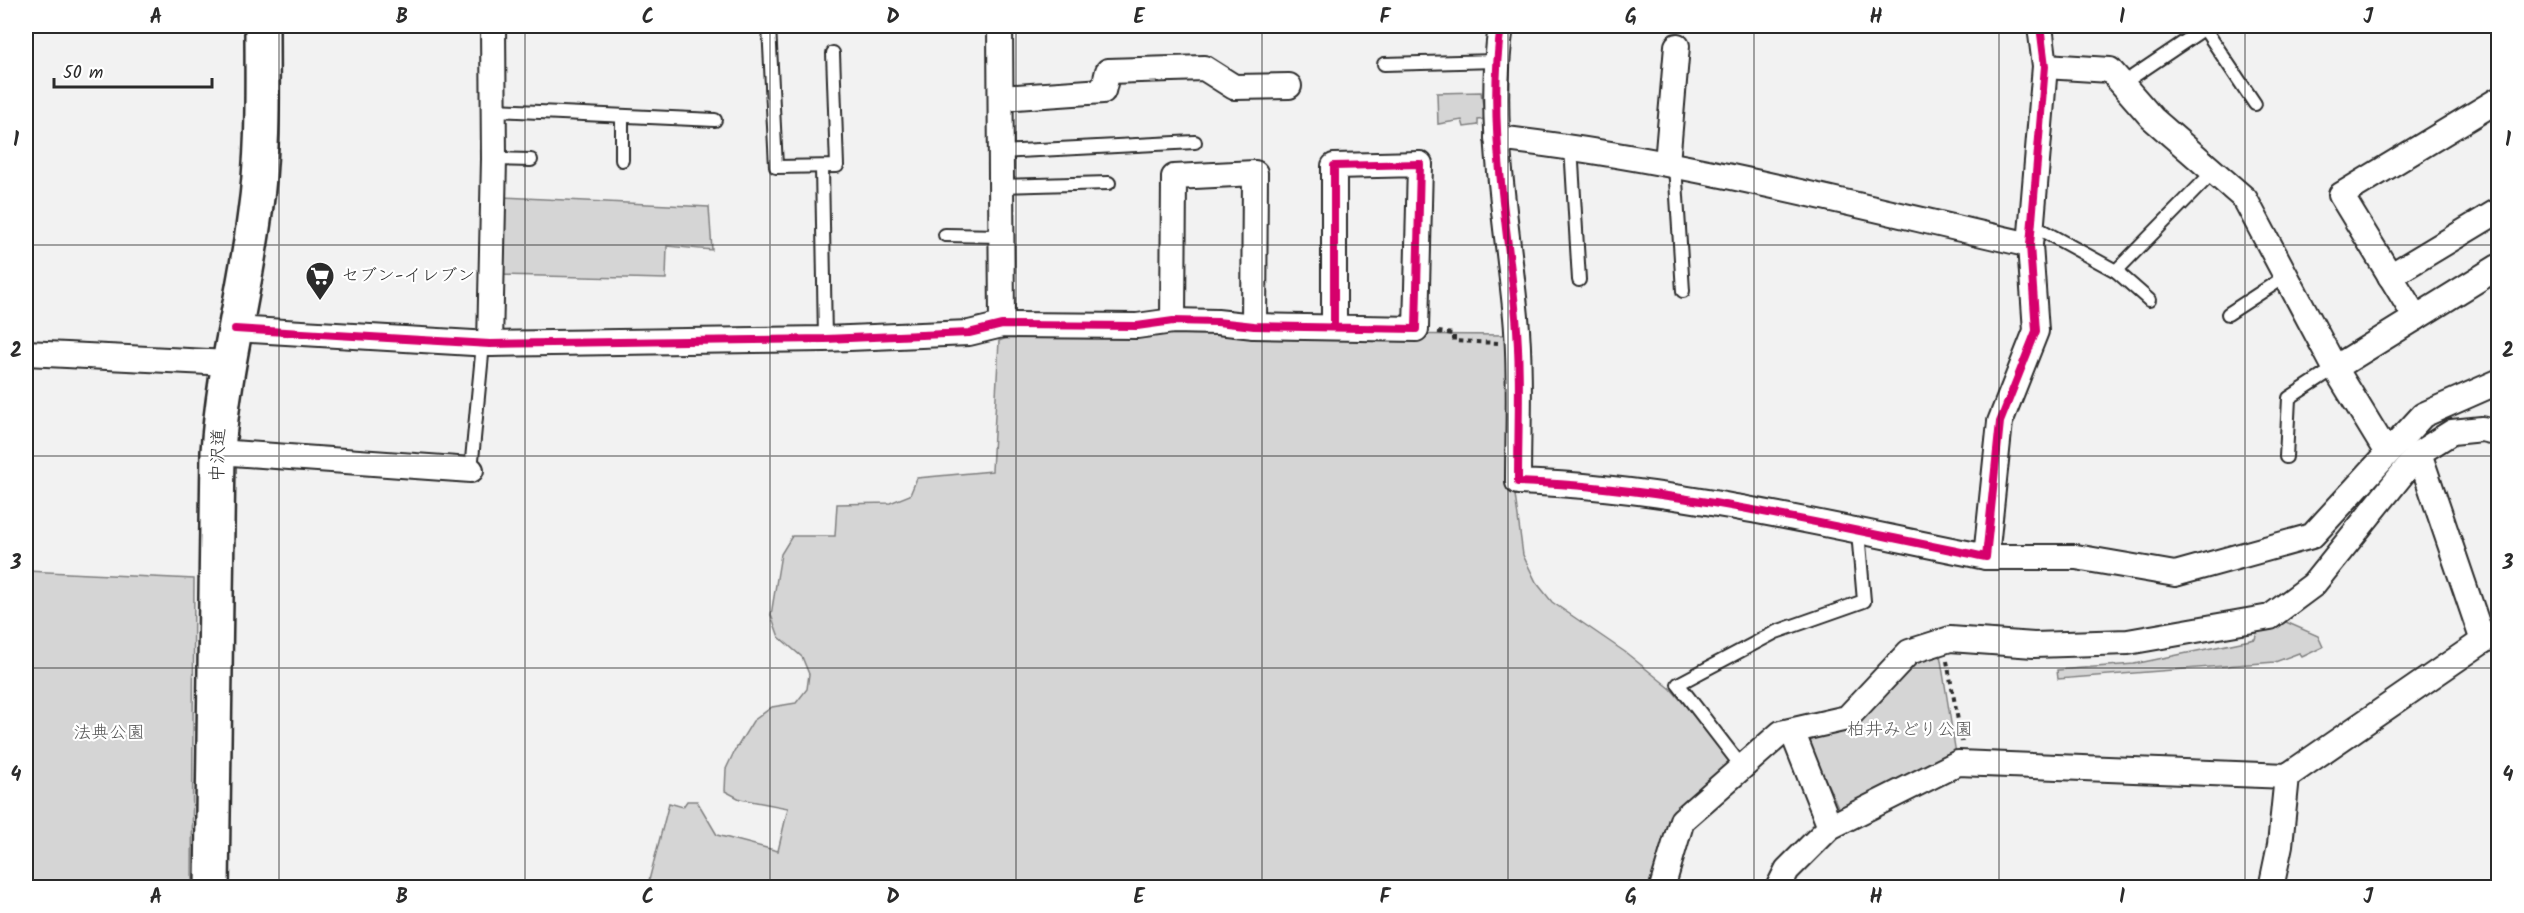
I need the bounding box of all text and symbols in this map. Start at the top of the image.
text: A [150,2,162,34]
text: B [396,2,408,34]
text: C [642,2,654,34]
text: D [886,2,900,34]
text: E [1133,2,1145,34]
text: F [1380,2,1392,34]
text: G [1625,2,1637,34]
text: H [1869,2,1883,34]
text: I [2119,2,2125,34]
text: J [2363,2,2374,34]
scale bar [54,51,212,89]
text: 50 m [63,59,103,88]
text: 1 [13,125,19,157]
text: 1 [2505,125,2511,157]
supermarket icon: セブン-イレブン [304,260,336,302]
place label: セブン-イレブン [341,262,475,291]
text: 2 [10,336,22,368]
text: 2 [2502,336,2514,368]
street label: 中沢道 [204,428,234,482]
text: 3 [10,548,22,580]
text: 3 [2502,548,2514,580]
park label: 柏井みどり公園 [1847,716,1973,745]
park label: 法典公園 [73,719,145,748]
text: 4 [11,760,22,792]
text: 4 [2503,760,2514,792]
text: A [150,882,162,913]
text: B [396,882,408,913]
text: C [642,882,654,913]
text: D [886,882,900,913]
text: E [1133,882,1145,913]
text: F [1380,882,1392,913]
text: G [1625,882,1637,913]
text: H [1869,882,1883,913]
text: I [2119,882,2125,913]
text: J [2363,882,2374,913]

